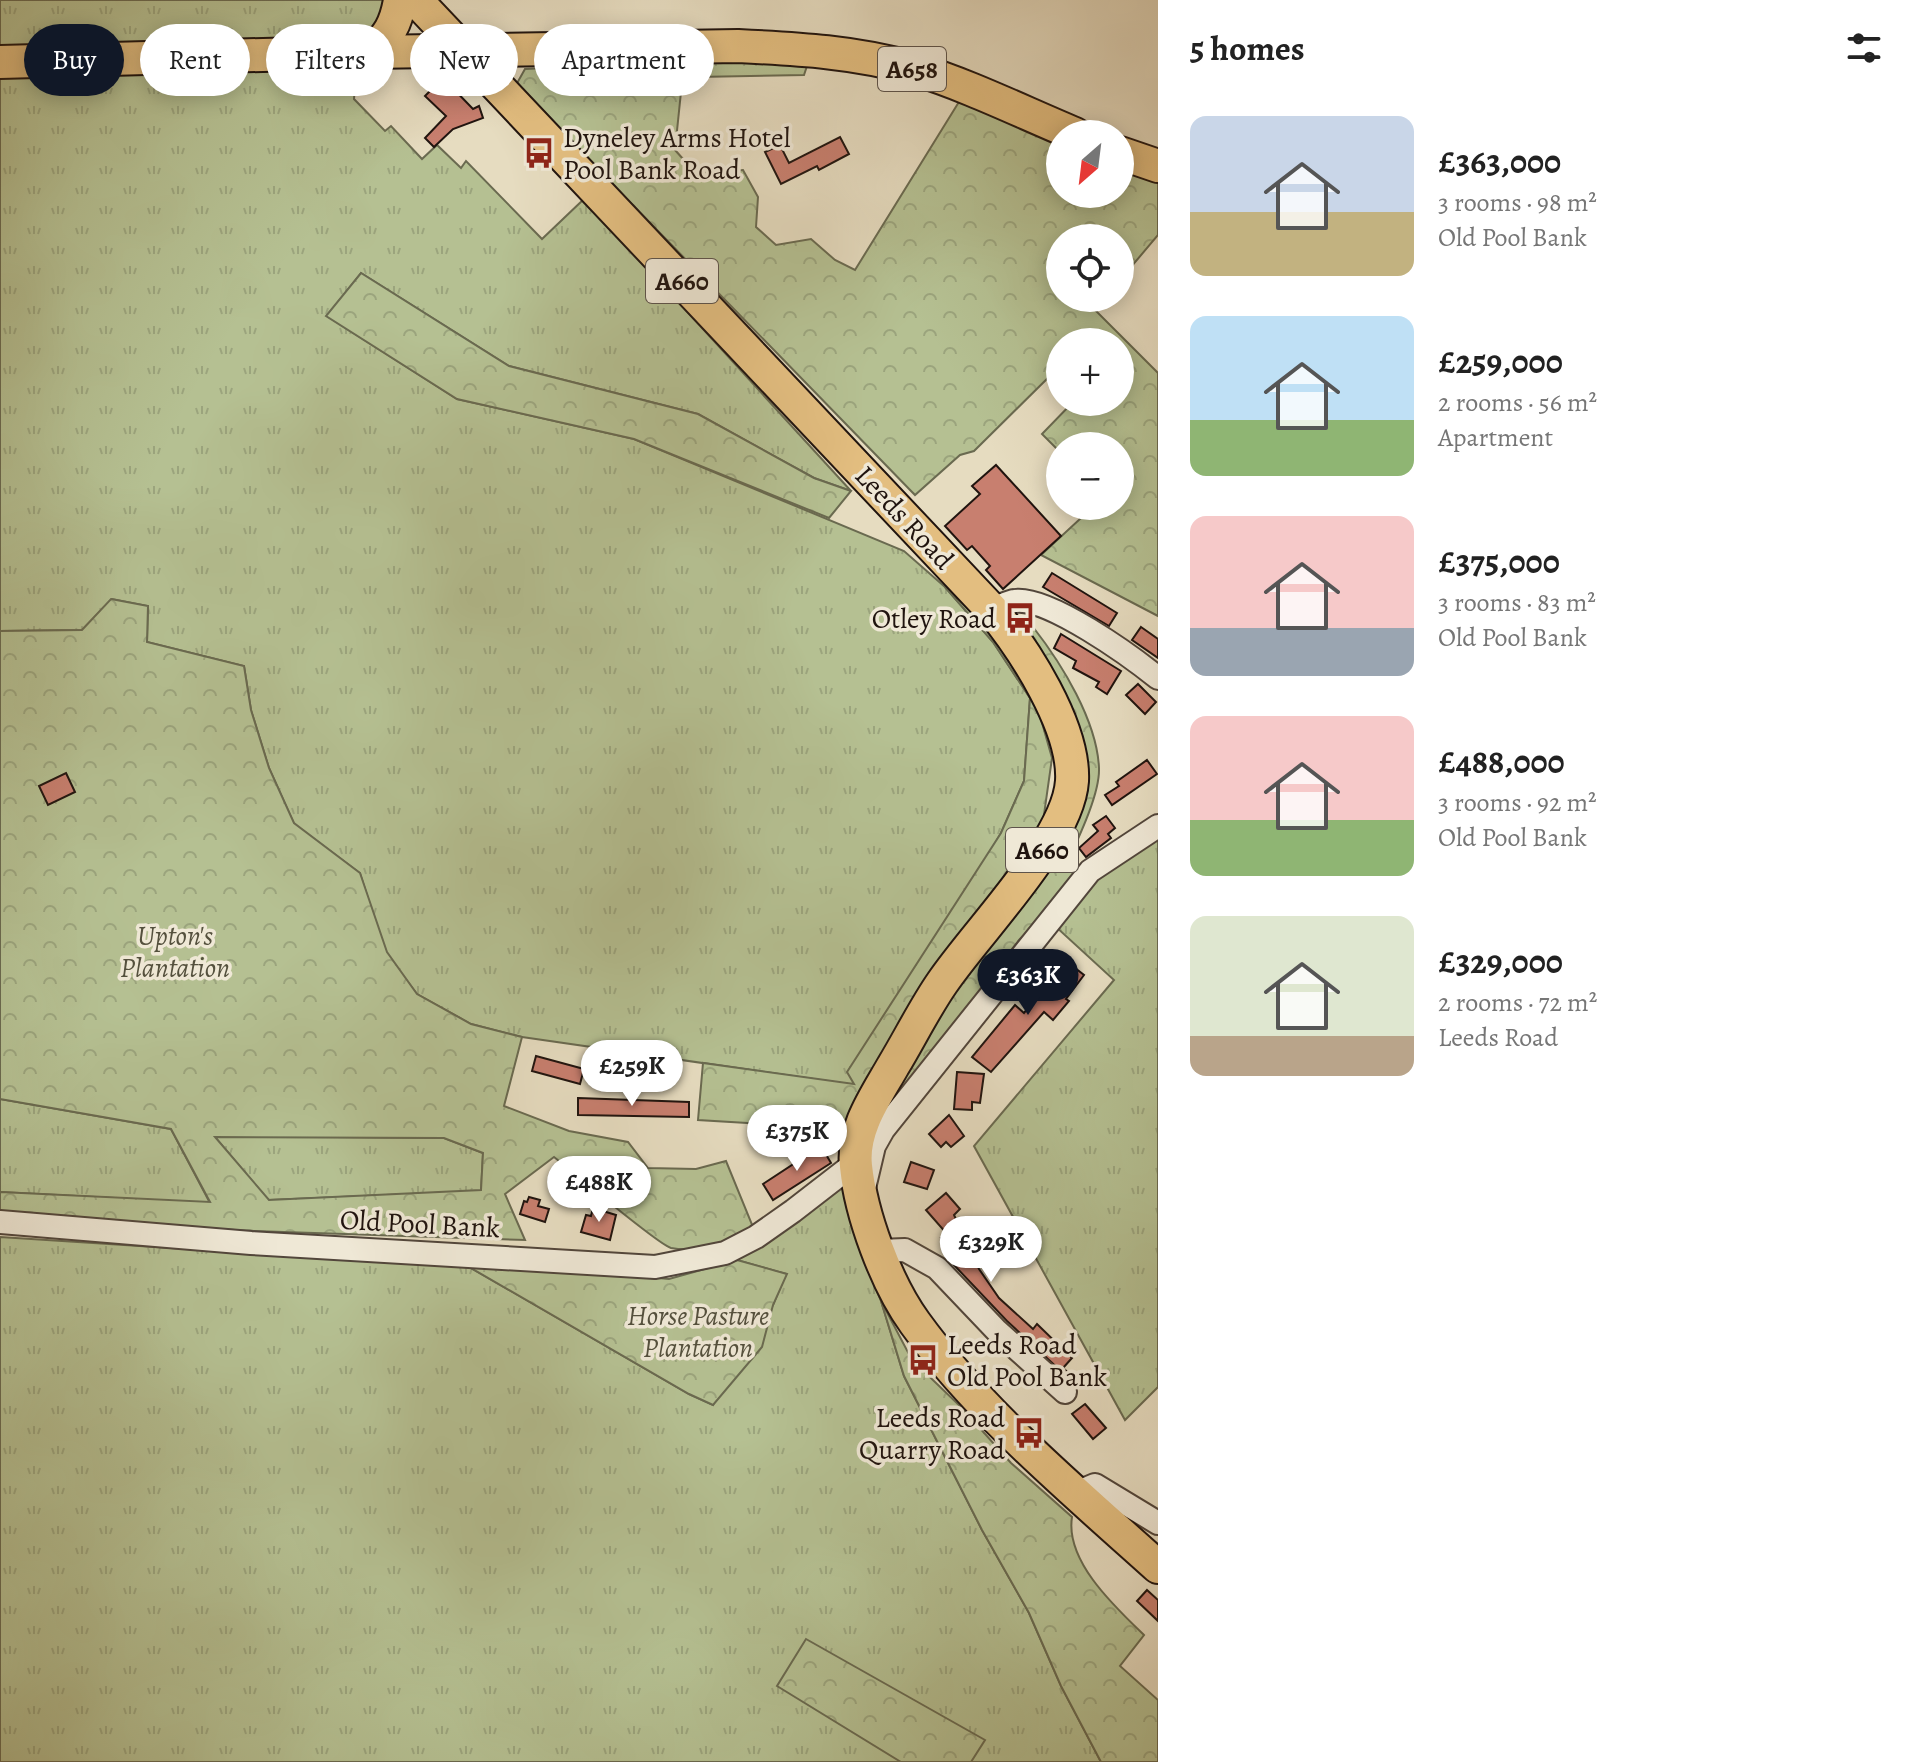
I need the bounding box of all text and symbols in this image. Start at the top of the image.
chip: Buy [24,24,124,96]
chip: Rent [140,24,250,96]
chip: Filters [266,24,394,96]
chip: New [410,24,518,96]
chip: Apartment [534,24,714,96]
text: 5 homes [1190,25,1305,72]
icon: filters [1842,26,1886,70]
road number: A658 [878,47,946,91]
place label: Dyneley Arms Hotel Pool Bank Road [563,119,791,189]
north arrow [1046,120,1134,208]
map controls [1046,120,1134,520]
bus stop icon: Dyneley Arms Hotel Pool Bank Road [522,136,556,170]
text: £363,000 [1438,138,1561,185]
icon: home [1254,148,1350,244]
text: 3 rooms · 98 m² [1438,185,1597,220]
text: Old Pool Bank [1438,220,1587,255]
button: locate [1046,224,1134,312]
road number: A660 [646,259,718,303]
button: + [1046,328,1134,416]
text: £259,000 [1438,338,1563,385]
icon: home [1254,348,1350,444]
text: 2 rooms · 56 m² [1438,385,1597,420]
text: Apartment [1438,420,1553,455]
button: − [1046,432,1134,520]
street label: Leeds Road [846,457,963,579]
text: £375,000 [1438,538,1560,585]
icon: home [1254,548,1350,644]
text: 3 rooms · 83 m² [1438,585,1596,620]
place label: Otley Road [872,600,997,638]
bus stop icon: Otley Road [1003,601,1037,635]
text: Old Pool Bank [1438,620,1587,655]
text: £488,000 [1438,738,1565,785]
icon: home [1254,748,1350,844]
text: 3 rooms · 92 m² [1438,785,1597,820]
text: Old Pool Bank [1438,820,1587,855]
road number: A660 [1006,828,1078,872]
park label: Upton's Plantation [120,917,230,987]
text: £329,000 [1438,938,1563,985]
icon: home [1254,948,1350,1044]
pin: £363K [972,949,1084,1017]
text: £363K [995,957,1061,992]
text: 2 rooms · 72 m² [1438,985,1597,1020]
text: Leeds Road [1438,1020,1558,1055]
pin: £259K [576,1040,688,1108]
text: £259K [599,1048,665,1083]
pin: £375K [741,1105,853,1173]
text: £375K [765,1113,829,1148]
pin: £488K [543,1156,655,1224]
text: £488K [565,1164,633,1199]
street label: Old Pool Bank [339,1201,501,1247]
pin: £329K [935,1216,1047,1284]
text: £329K [958,1224,1024,1259]
park label: Horse Pasture Plantation [627,1297,769,1367]
place label: Leeds Road Old Pool Bank [947,1326,1107,1396]
bus stop icon: Leeds Road Old Pool Bank [906,1343,940,1377]
place label: Leeds Road Quarry Road [859,1399,1006,1469]
bus stop icon: Leeds Road Quarry Road [1012,1416,1046,1450]

